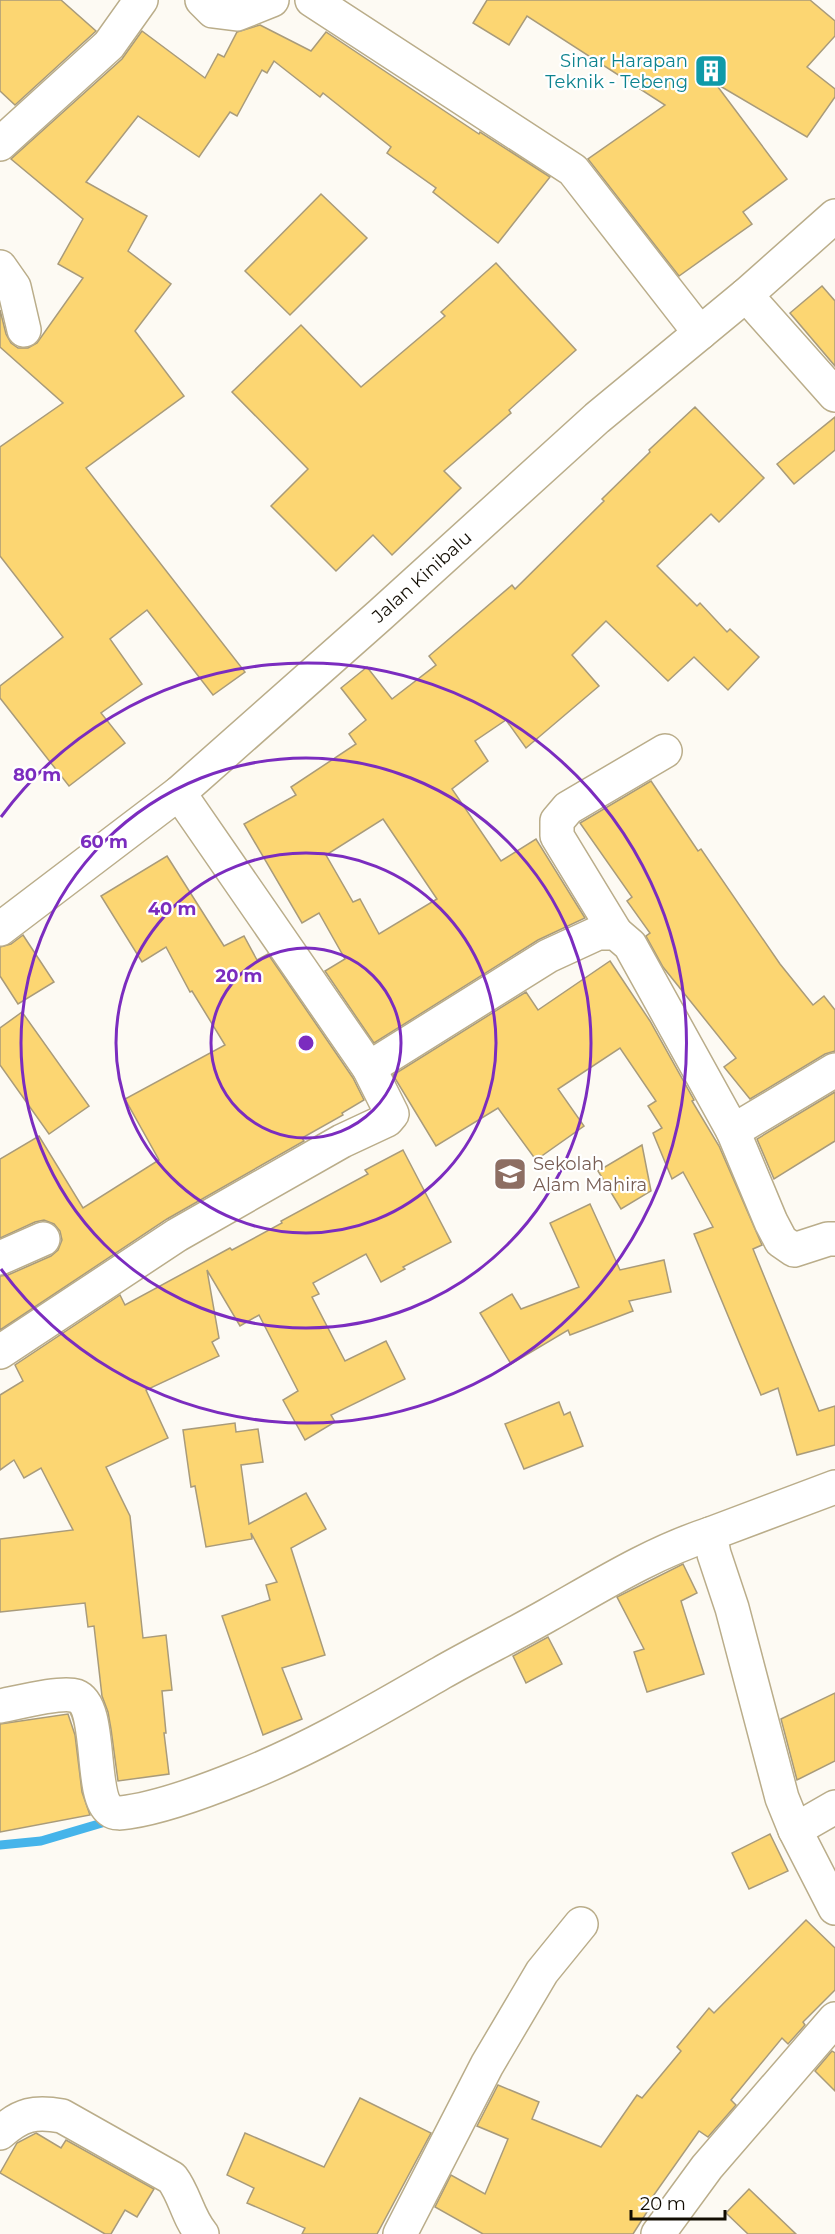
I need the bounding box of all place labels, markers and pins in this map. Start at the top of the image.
place label: Sinar Harapan Teknik - Tebeng [545,50,688,93]
building icon: Sinar Harapan Teknik - Tebeng [693,53,729,89]
centre of rings [296,1033,316,1053]
place label: Sekolah Alam Mahira [533,1153,647,1196]
school or university icon: Sekolah Alam Mahira [492,1156,528,1192]

